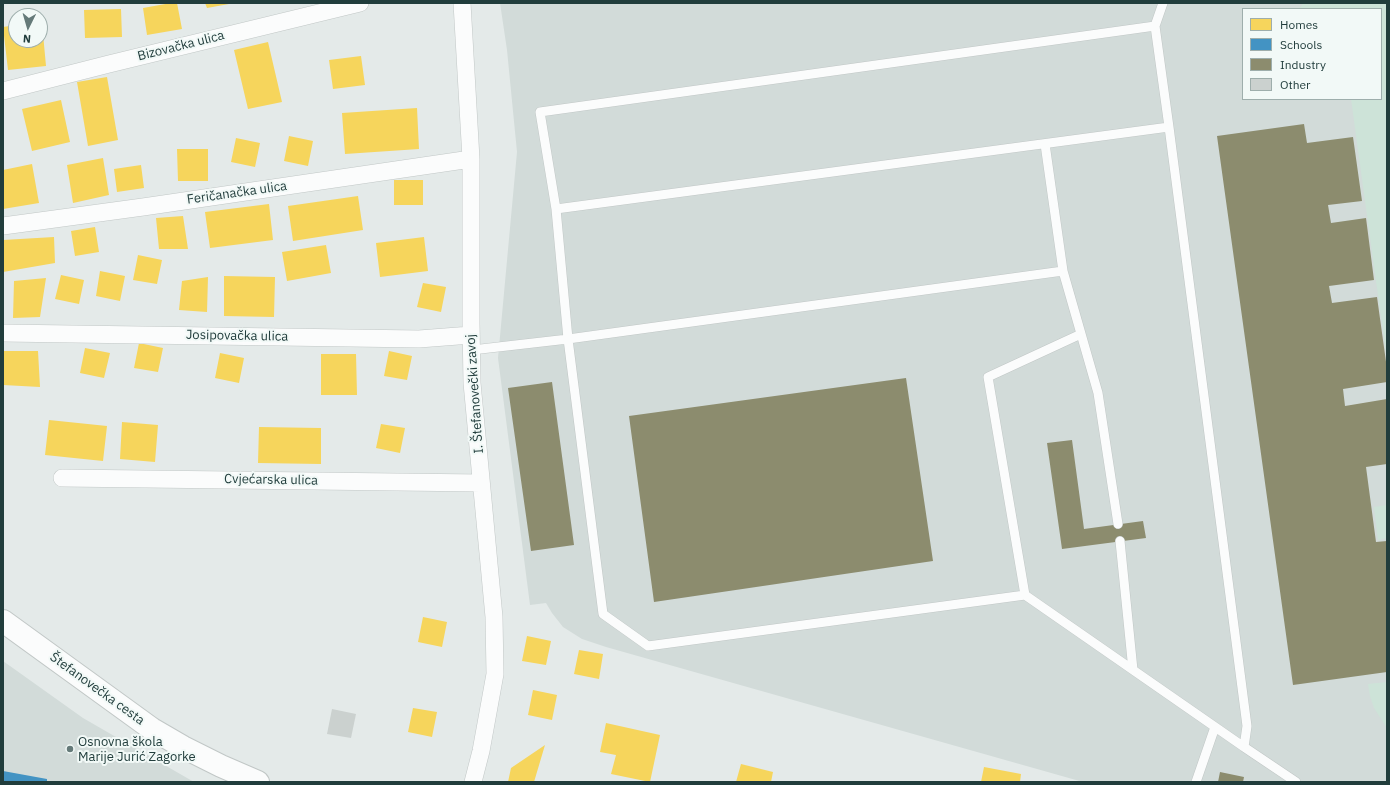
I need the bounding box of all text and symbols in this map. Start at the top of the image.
north arrow [8,8,48,48]
legend [1242,8,1382,100]
text: Homes [1280,17,1318,32]
street label: Bizovačka ulica [136,28,226,64]
text: N [22,32,32,46]
text: Schools [1280,37,1322,52]
text: Industry [1280,57,1326,72]
text: Other [1280,77,1311,92]
street label: Feričanačka ulica [186,178,288,208]
street label: Josipovačka ulica [186,327,288,345]
street label: I. Štefanovečki zavoj [463,334,487,454]
street label: Cvjećarska ulica [224,471,318,489]
street label: Štefanovečka cesta [47,649,147,729]
place label: Osnovna škola Marije Jurić Zagorke [78,734,196,765]
marker: Osnovna škola Marije Jurić Zagorke [65,744,75,754]

